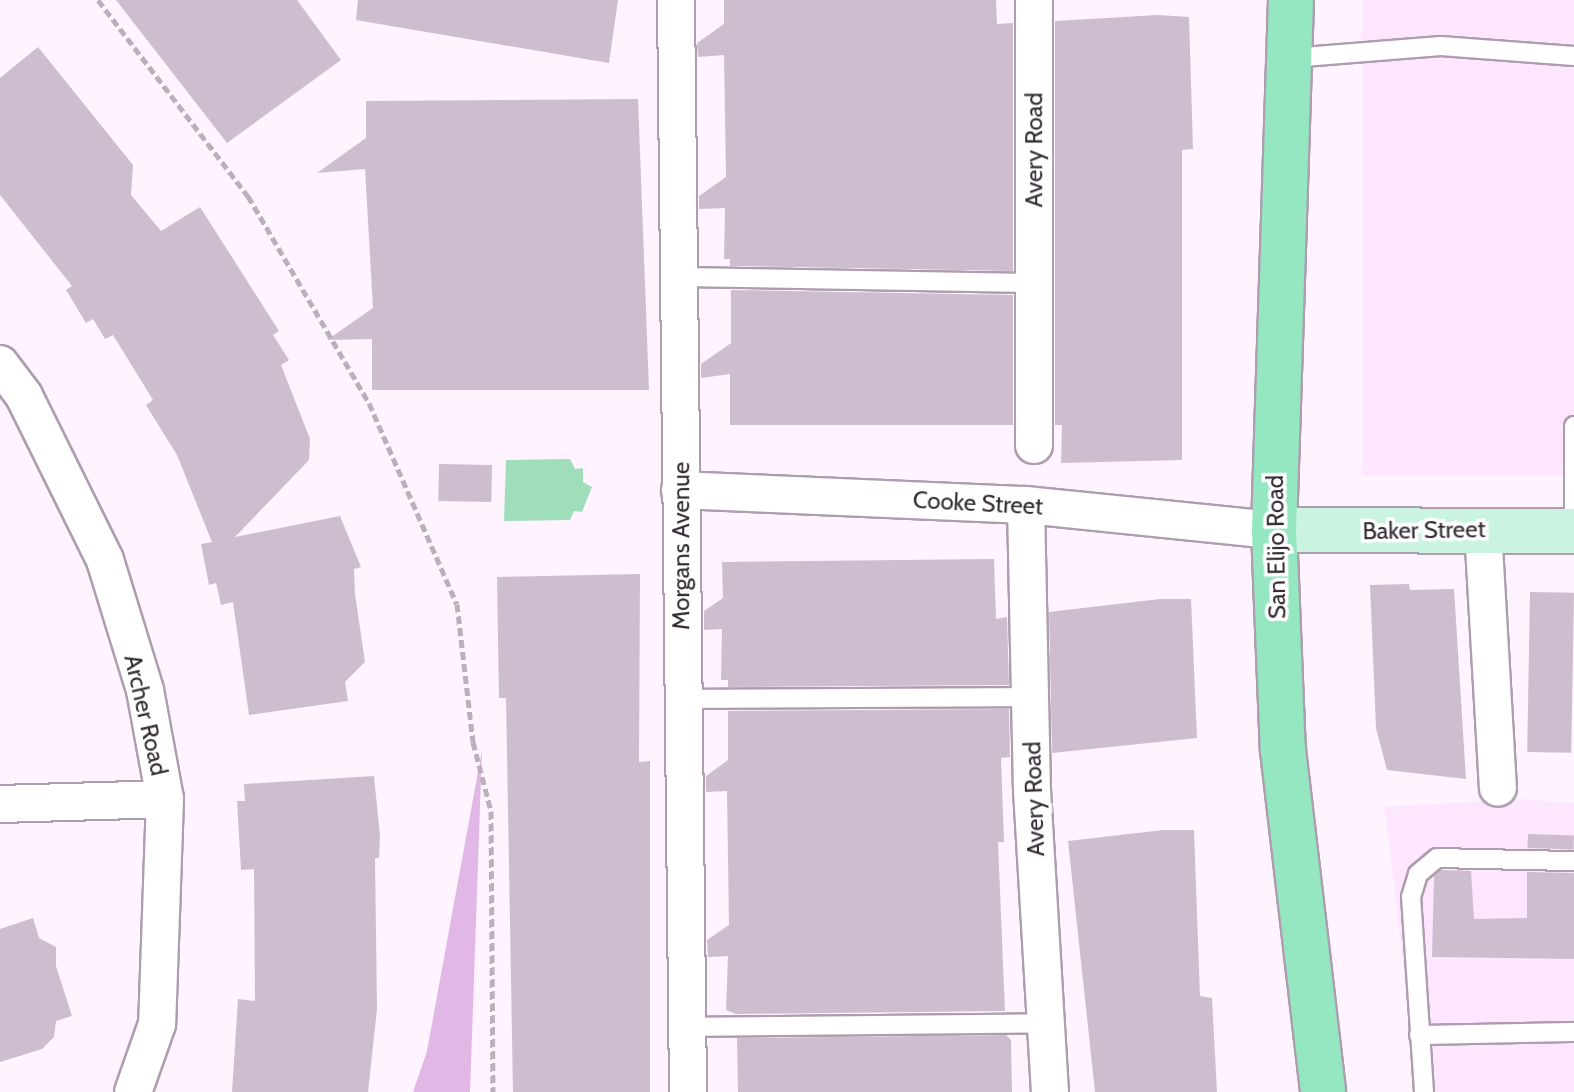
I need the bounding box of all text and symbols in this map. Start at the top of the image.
street label: Avery Road [1020,93,1048,207]
street label: Morgans Avenue [667,462,695,630]
street label: San Elijo Road [1260,475,1292,619]
street label: Cooke Street [912,485,1044,521]
street label: Baker Street [1362,515,1486,545]
street label: Archer Road [118,652,174,778]
street label: Avery Road [1018,741,1050,857]

